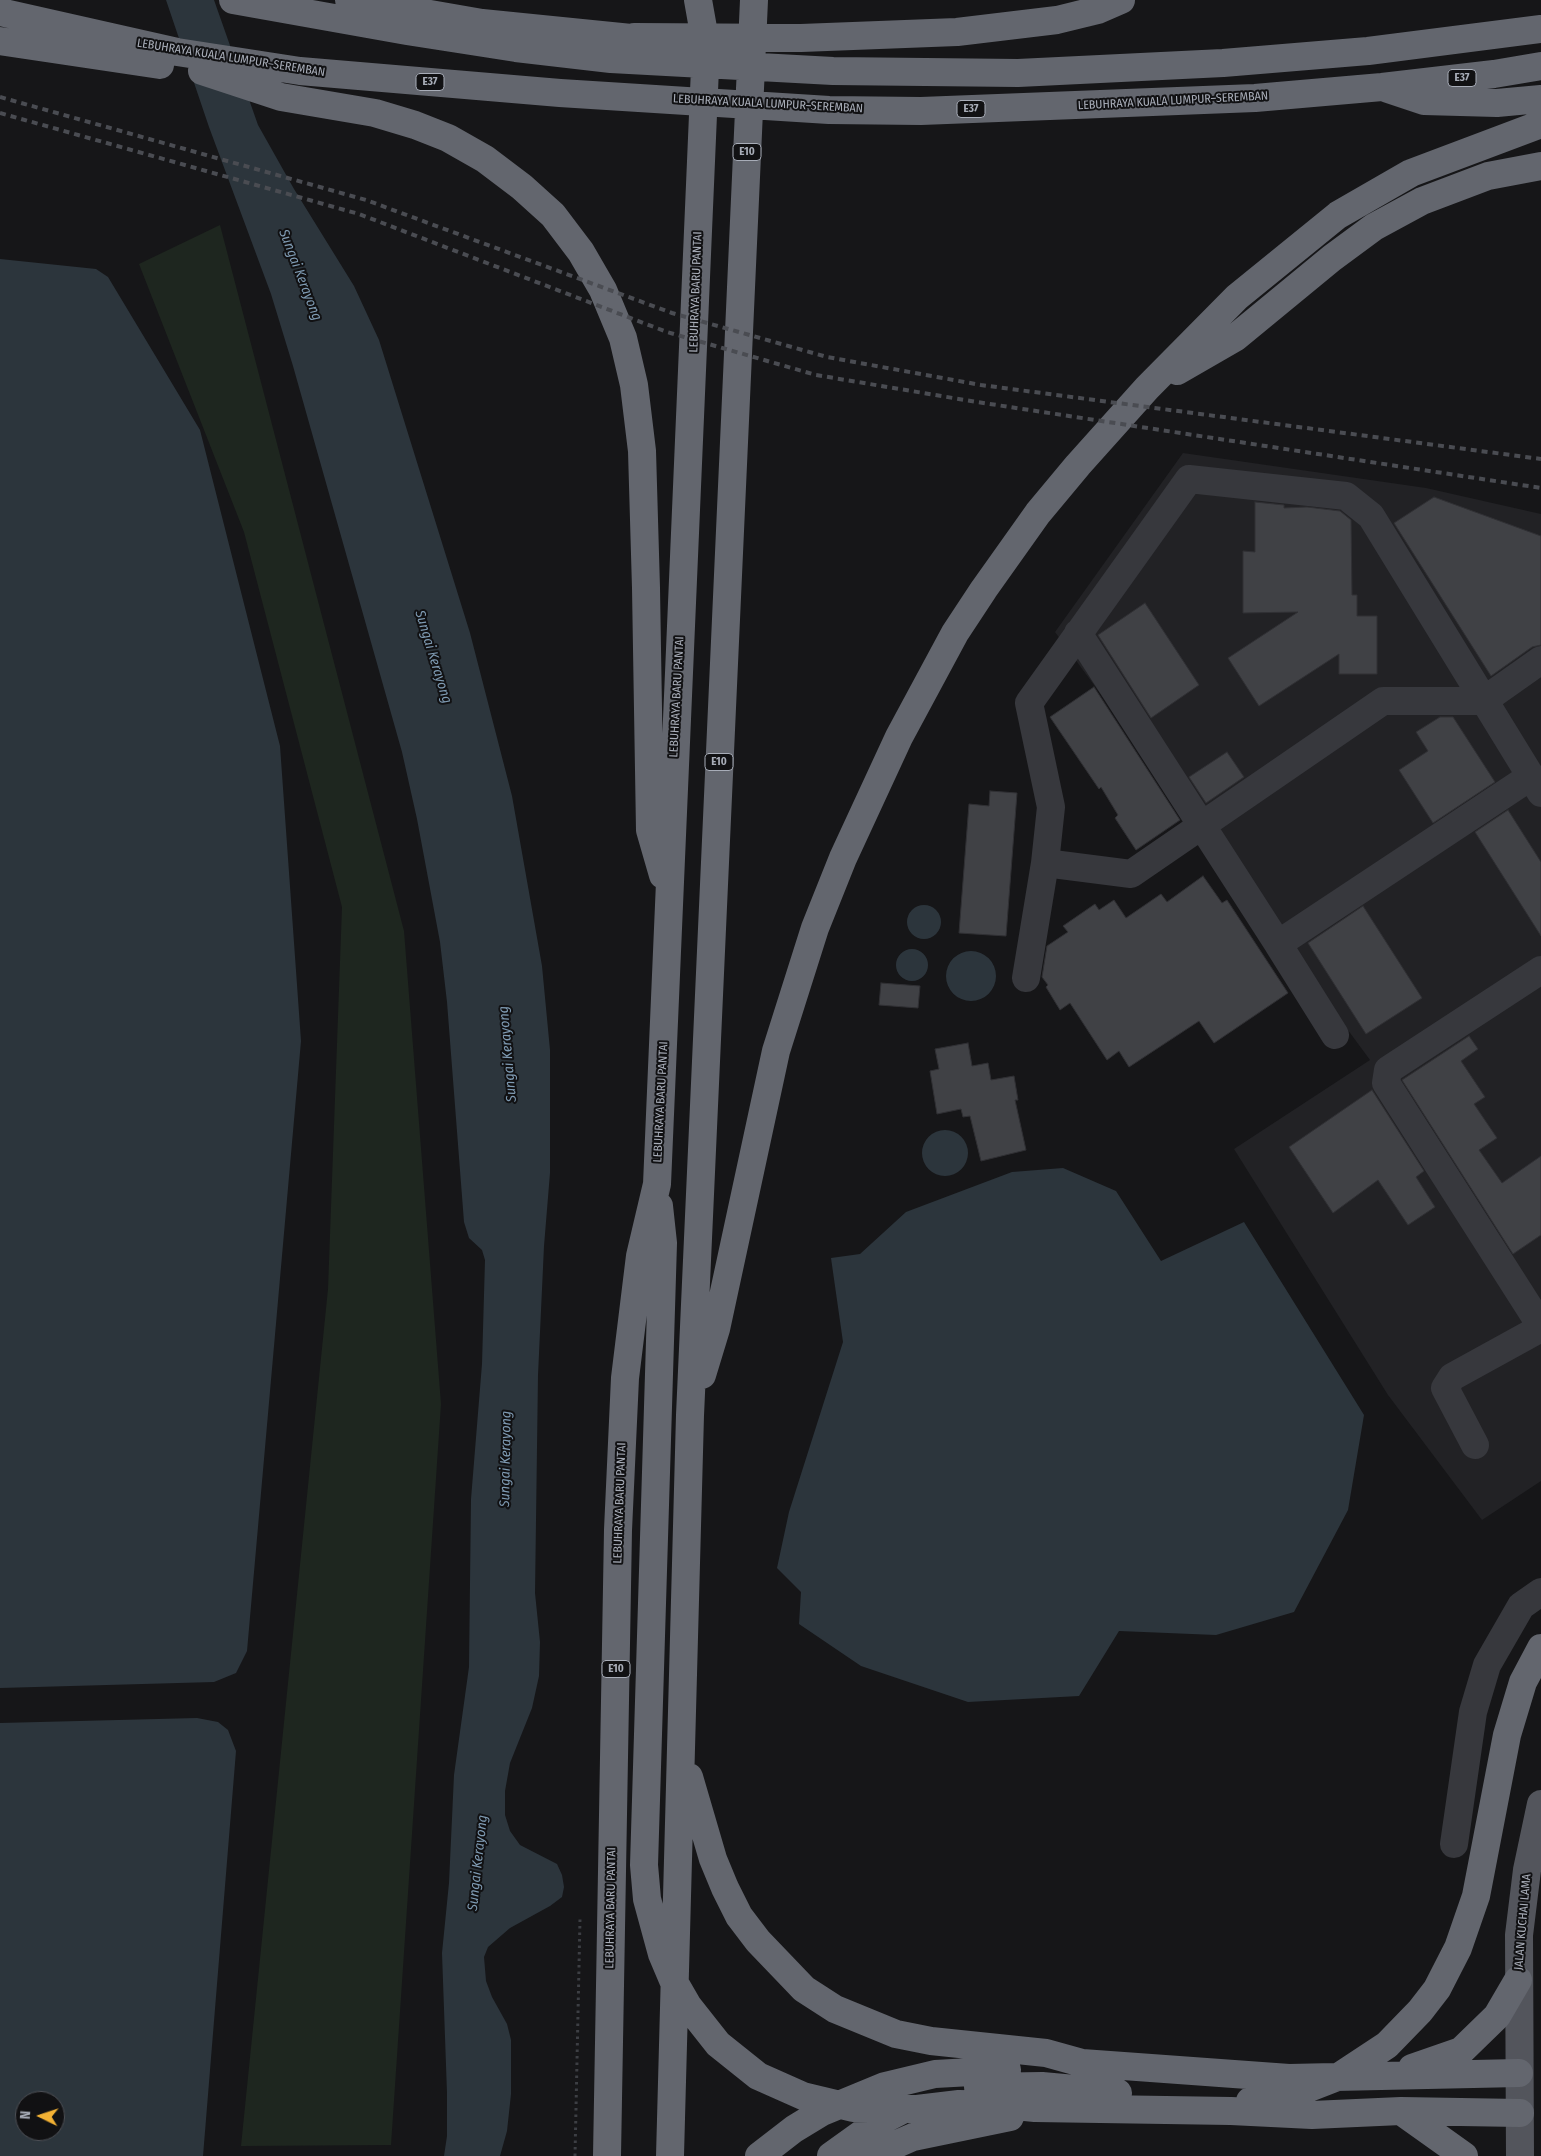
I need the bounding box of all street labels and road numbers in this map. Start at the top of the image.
street label: LEBUHRAYA KUALA LUMPUR–SEREMBAN [136,36,326,80]
road number: E37 [1448,70,1476,86]
road number: E37 [416,74,444,90]
street label: LEBUHRAYA KUALA LUMPUR–SEREMBAN [1078,89,1268,113]
street label: LEBUHRAYA KUALA LUMPUR–SEREMBAN [673,92,863,116]
road number: E37 [957,100,985,118]
road number: E10 [733,144,761,160]
street label: LEBUHRAYA BARU PANTAI [687,231,705,353]
street label: LEBUHRAYA BARU PANTAI [667,636,687,758]
road number: E10 [705,754,733,770]
street label: LEBUHRAYA BARU PANTAI [651,1041,671,1163]
street label: LEBUHRAYA BARU PANTAI [611,1442,629,1564]
road number: E10 [602,1660,630,1678]
street label: LEBUHRAYA BARU PANTAI [603,1847,619,1969]
street label: JALAN KUCHAI LAMA [1512,1873,1534,1971]

